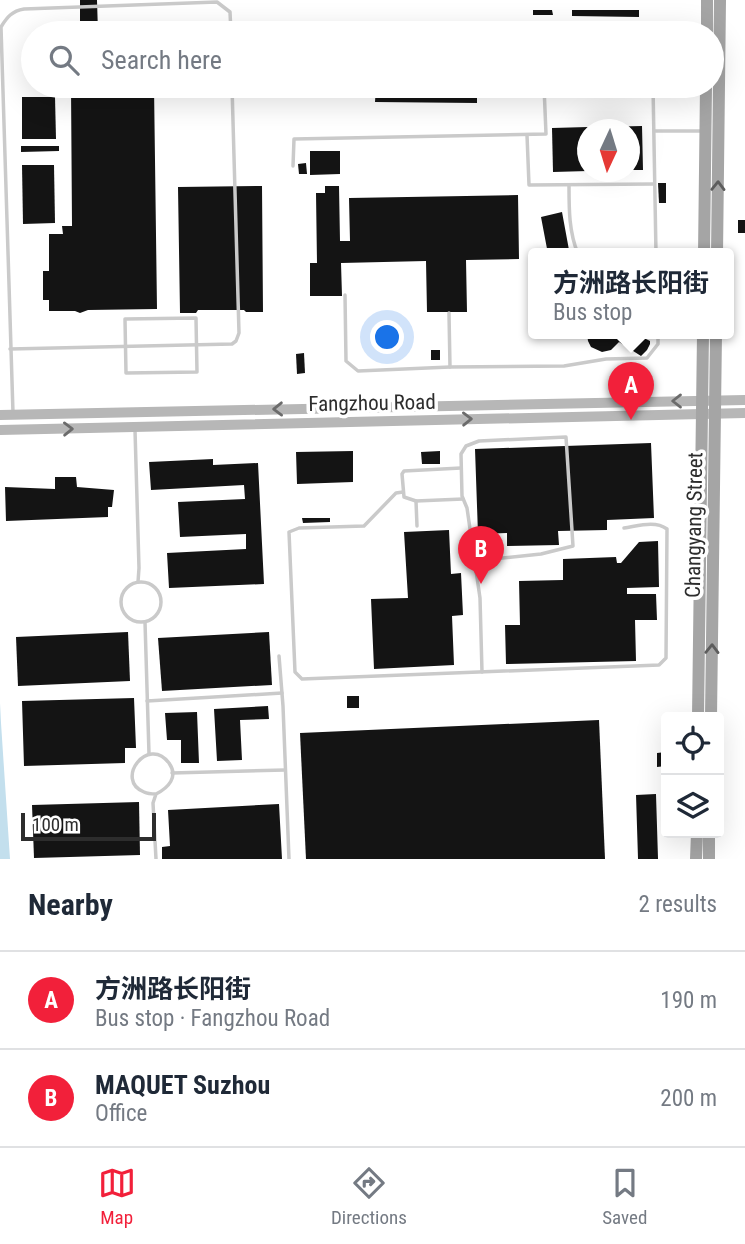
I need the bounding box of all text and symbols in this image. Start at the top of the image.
search box [21,21,724,98]
icon: search [45,41,83,79]
text: Search here [101,45,222,75]
north arrow [577,119,640,182]
one-way arrow [710,180,725,191]
popup [528,248,734,339]
text: 方洲路长阳街 [553,268,709,298]
text: Bus stop [553,299,632,326]
your location [370,320,404,354]
pin: A [608,362,654,420]
street label: Fangzhou Road [308,390,436,416]
one-way arrow [671,393,682,409]
one-way arrow [272,402,283,417]
one-way arrow [462,412,473,427]
one-way arrow [63,421,74,437]
street label: Changyang Street [681,452,707,598]
pin: B [458,526,504,584]
one-way arrow [704,643,720,654]
map controls [661,712,724,838]
button: locate [661,712,724,775]
button: layers [661,775,724,838]
scale bar [21,810,156,842]
text: 100 m [32,813,79,836]
text: Nearby [28,887,113,922]
text: 2 results [639,891,717,918]
text: 方洲路长阳街 [95,974,251,1004]
text: A [44,987,58,1014]
text: 190 m [660,987,717,1014]
text: Bus stop · Fangzhou Road [95,1005,330,1032]
text: MAQUET Suzhou [95,1070,270,1100]
text: B [45,1085,57,1112]
text: 200 m [660,1085,717,1112]
text: Office [95,1100,147,1127]
tab: Map [98,1164,136,1229]
tab: Directions [331,1164,407,1229]
tab: Saved [602,1164,647,1229]

